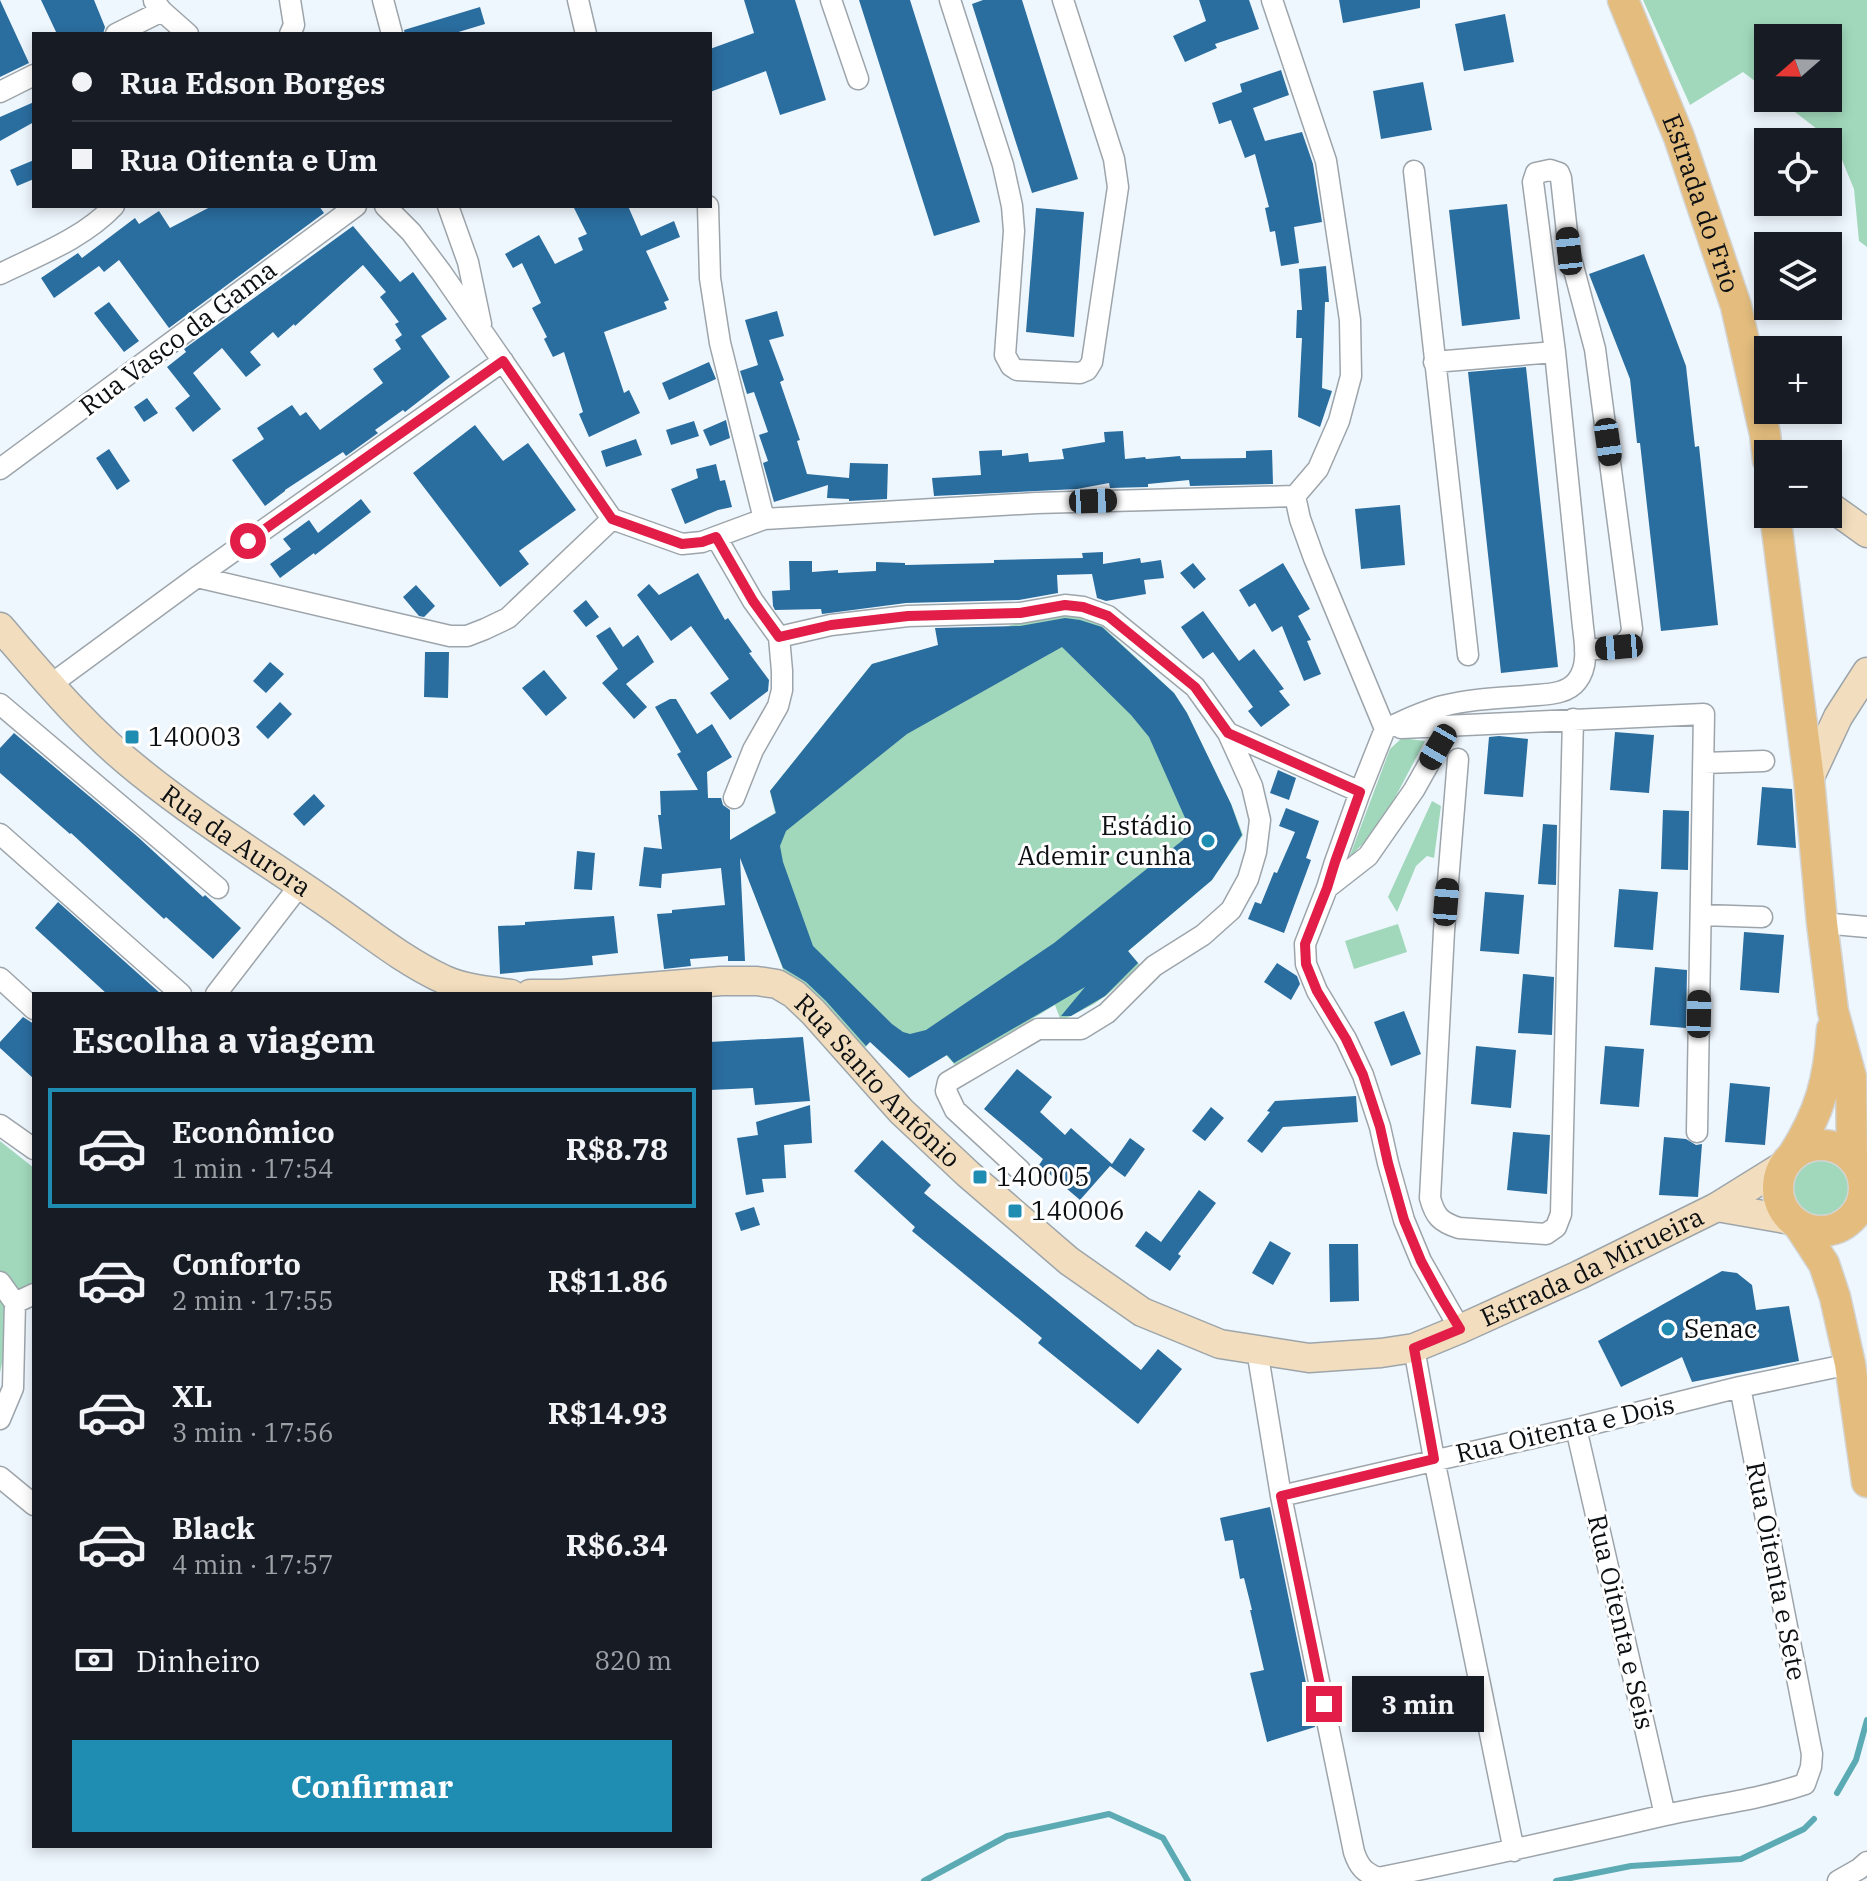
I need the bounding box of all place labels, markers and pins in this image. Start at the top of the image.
place label: 140003 [148,719,242,753]
marker: 140003 [123,728,141,746]
place label: Estádio Ademir cunha [1017,808,1192,872]
marker: Estádio Ademir cunha [1199,832,1217,850]
place label: 140005 [996,1159,1090,1193]
marker: 140005 [971,1168,989,1186]
place label: 140006 [1031,1193,1125,1227]
marker: 140006 [1006,1202,1024,1220]
place label: Senac [1684,1311,1757,1345]
marker: Senac [1659,1320,1677,1338]

